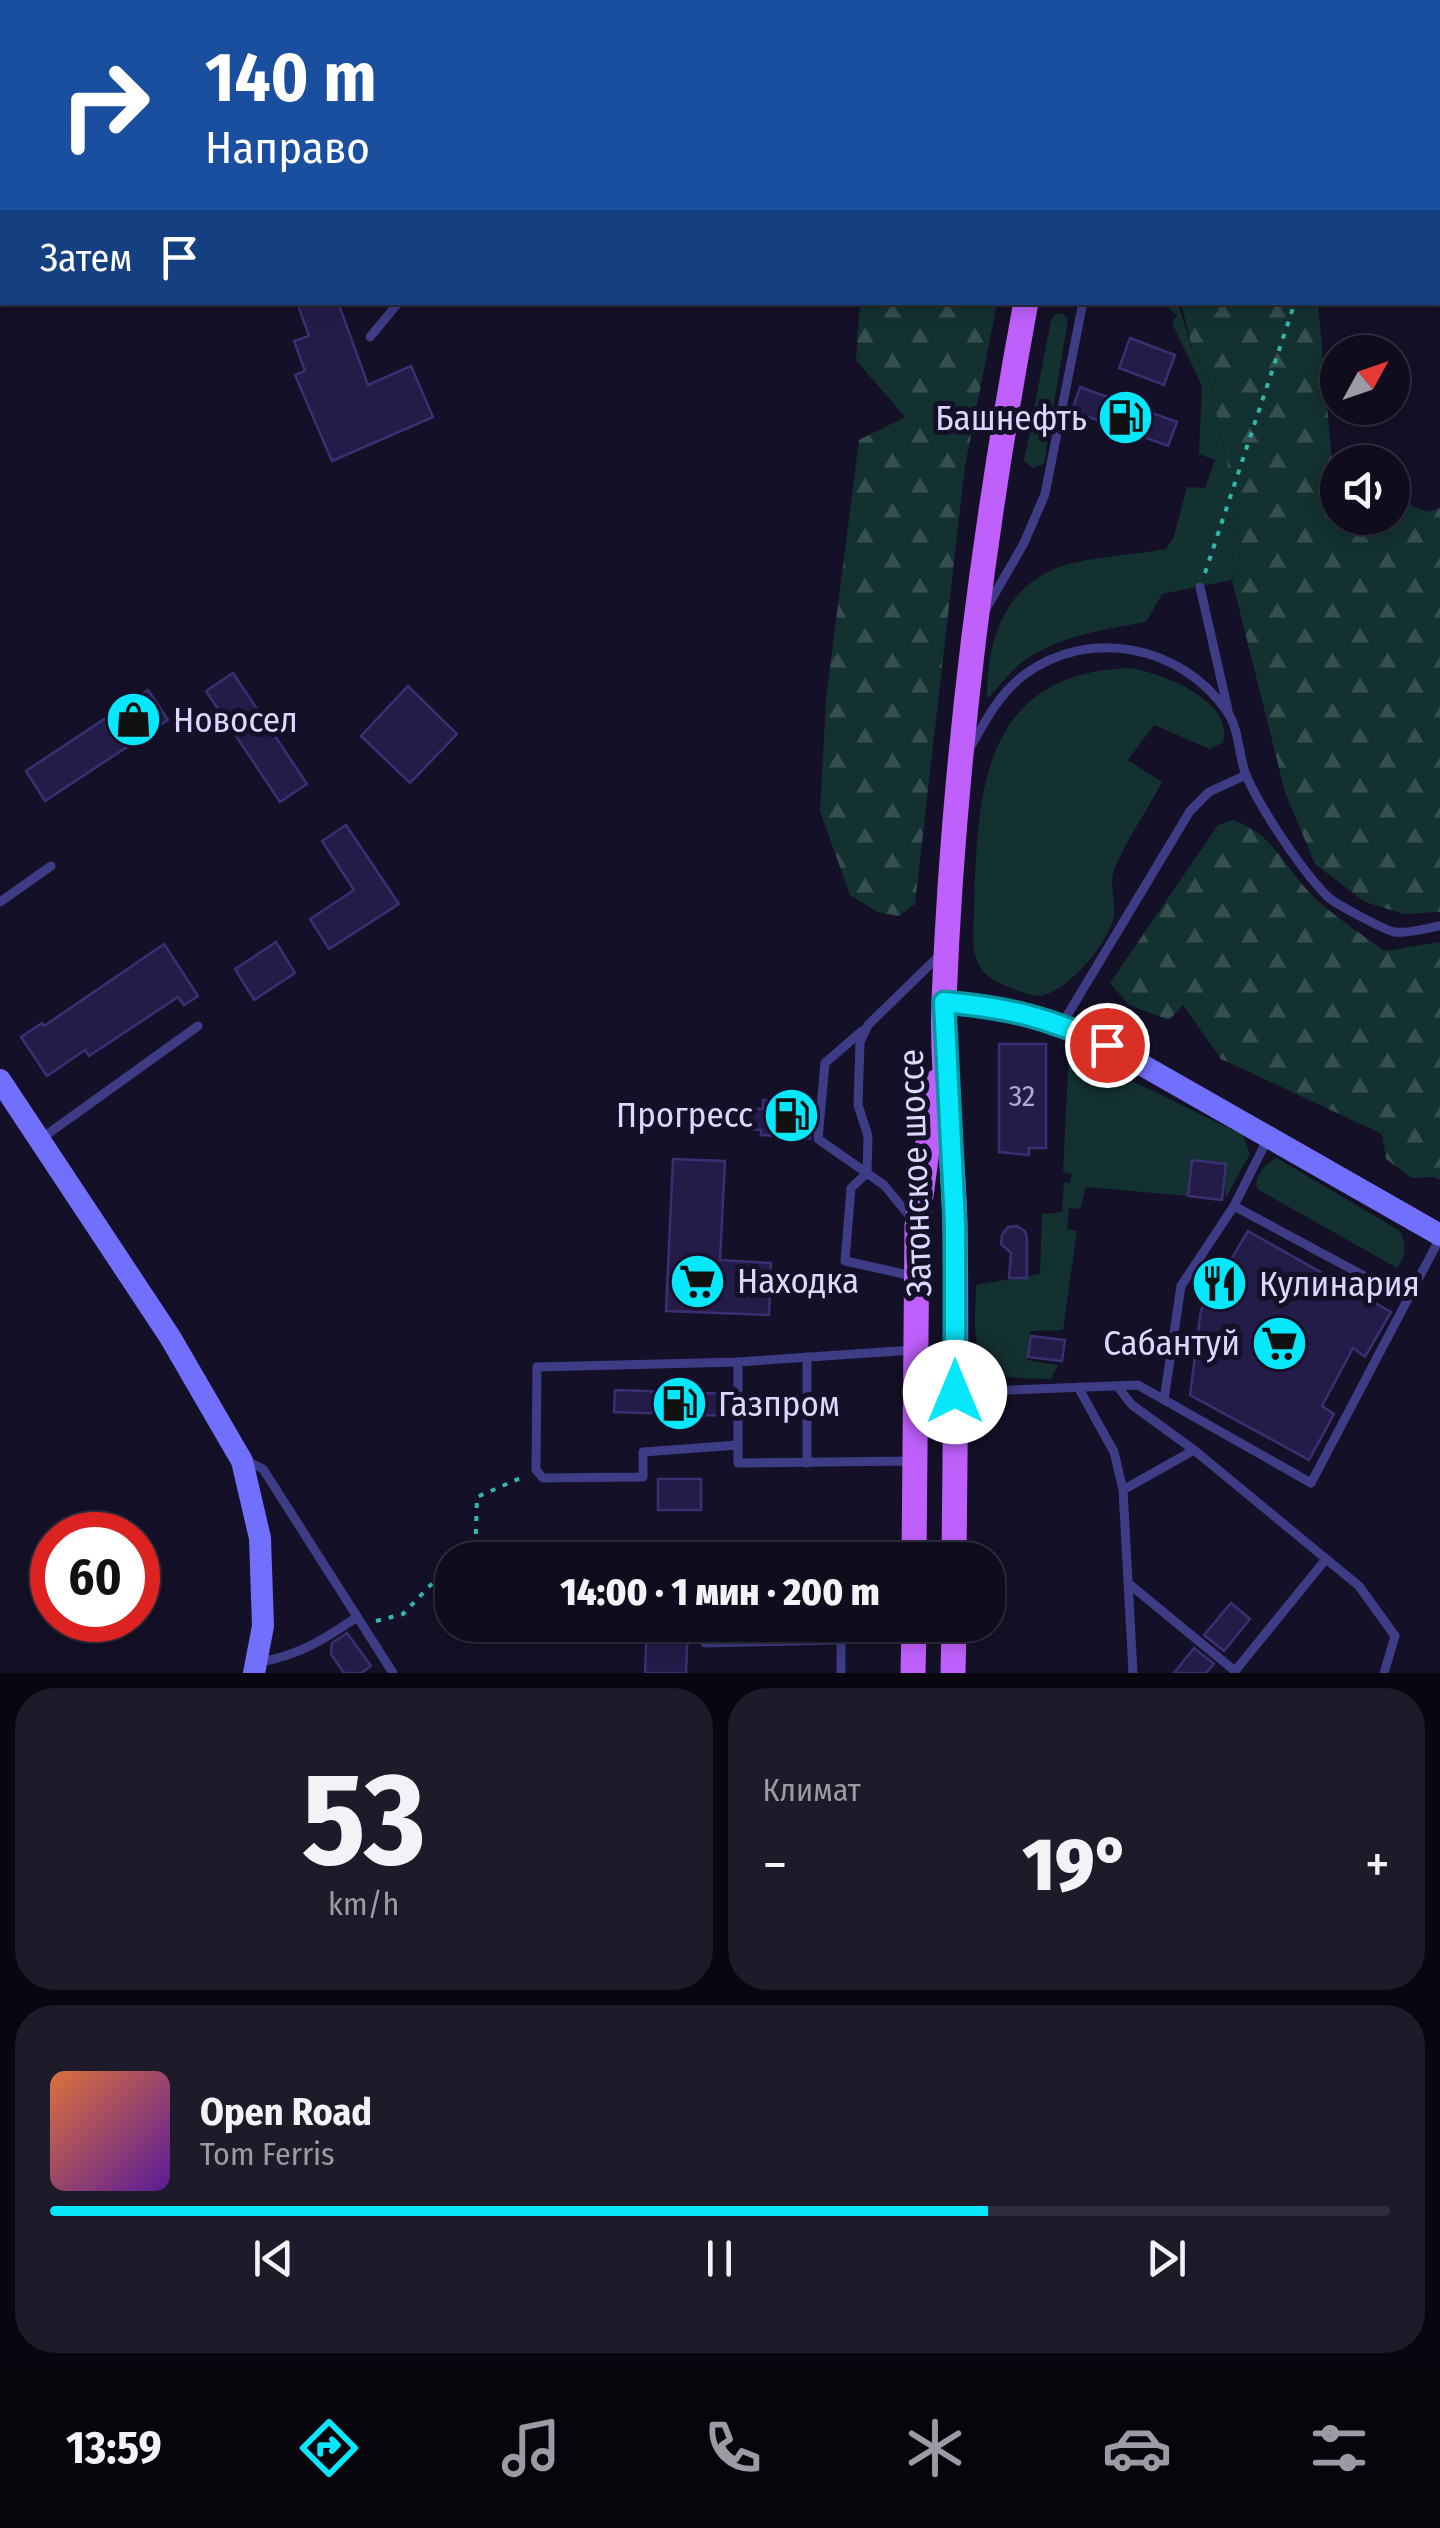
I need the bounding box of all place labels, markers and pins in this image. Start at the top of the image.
fuel station icon: Башнефть [1096,388,1156,448]
place label: Башнефть [935,397,1087,439]
shop icon: Новосел [104,690,164,750]
place label: Новосел [173,699,298,741]
pin [1065,1003,1150,1088]
fuel station icon: Прогресс [762,1085,822,1145]
place label: Прогресс [616,1094,753,1136]
supermarket icon: Находка [668,1251,728,1311]
restaurant icon: Кулинария [1190,1254,1250,1314]
place label: Находка [737,1260,859,1302]
place label: Кулинария [1259,1263,1420,1305]
supermarket icon: Сабантуй [1249,1313,1309,1373]
place label: Сабантуй [1103,1322,1240,1364]
fuel station icon: Газпром [649,1374,709,1434]
place label: Газпром [718,1383,840,1425]

